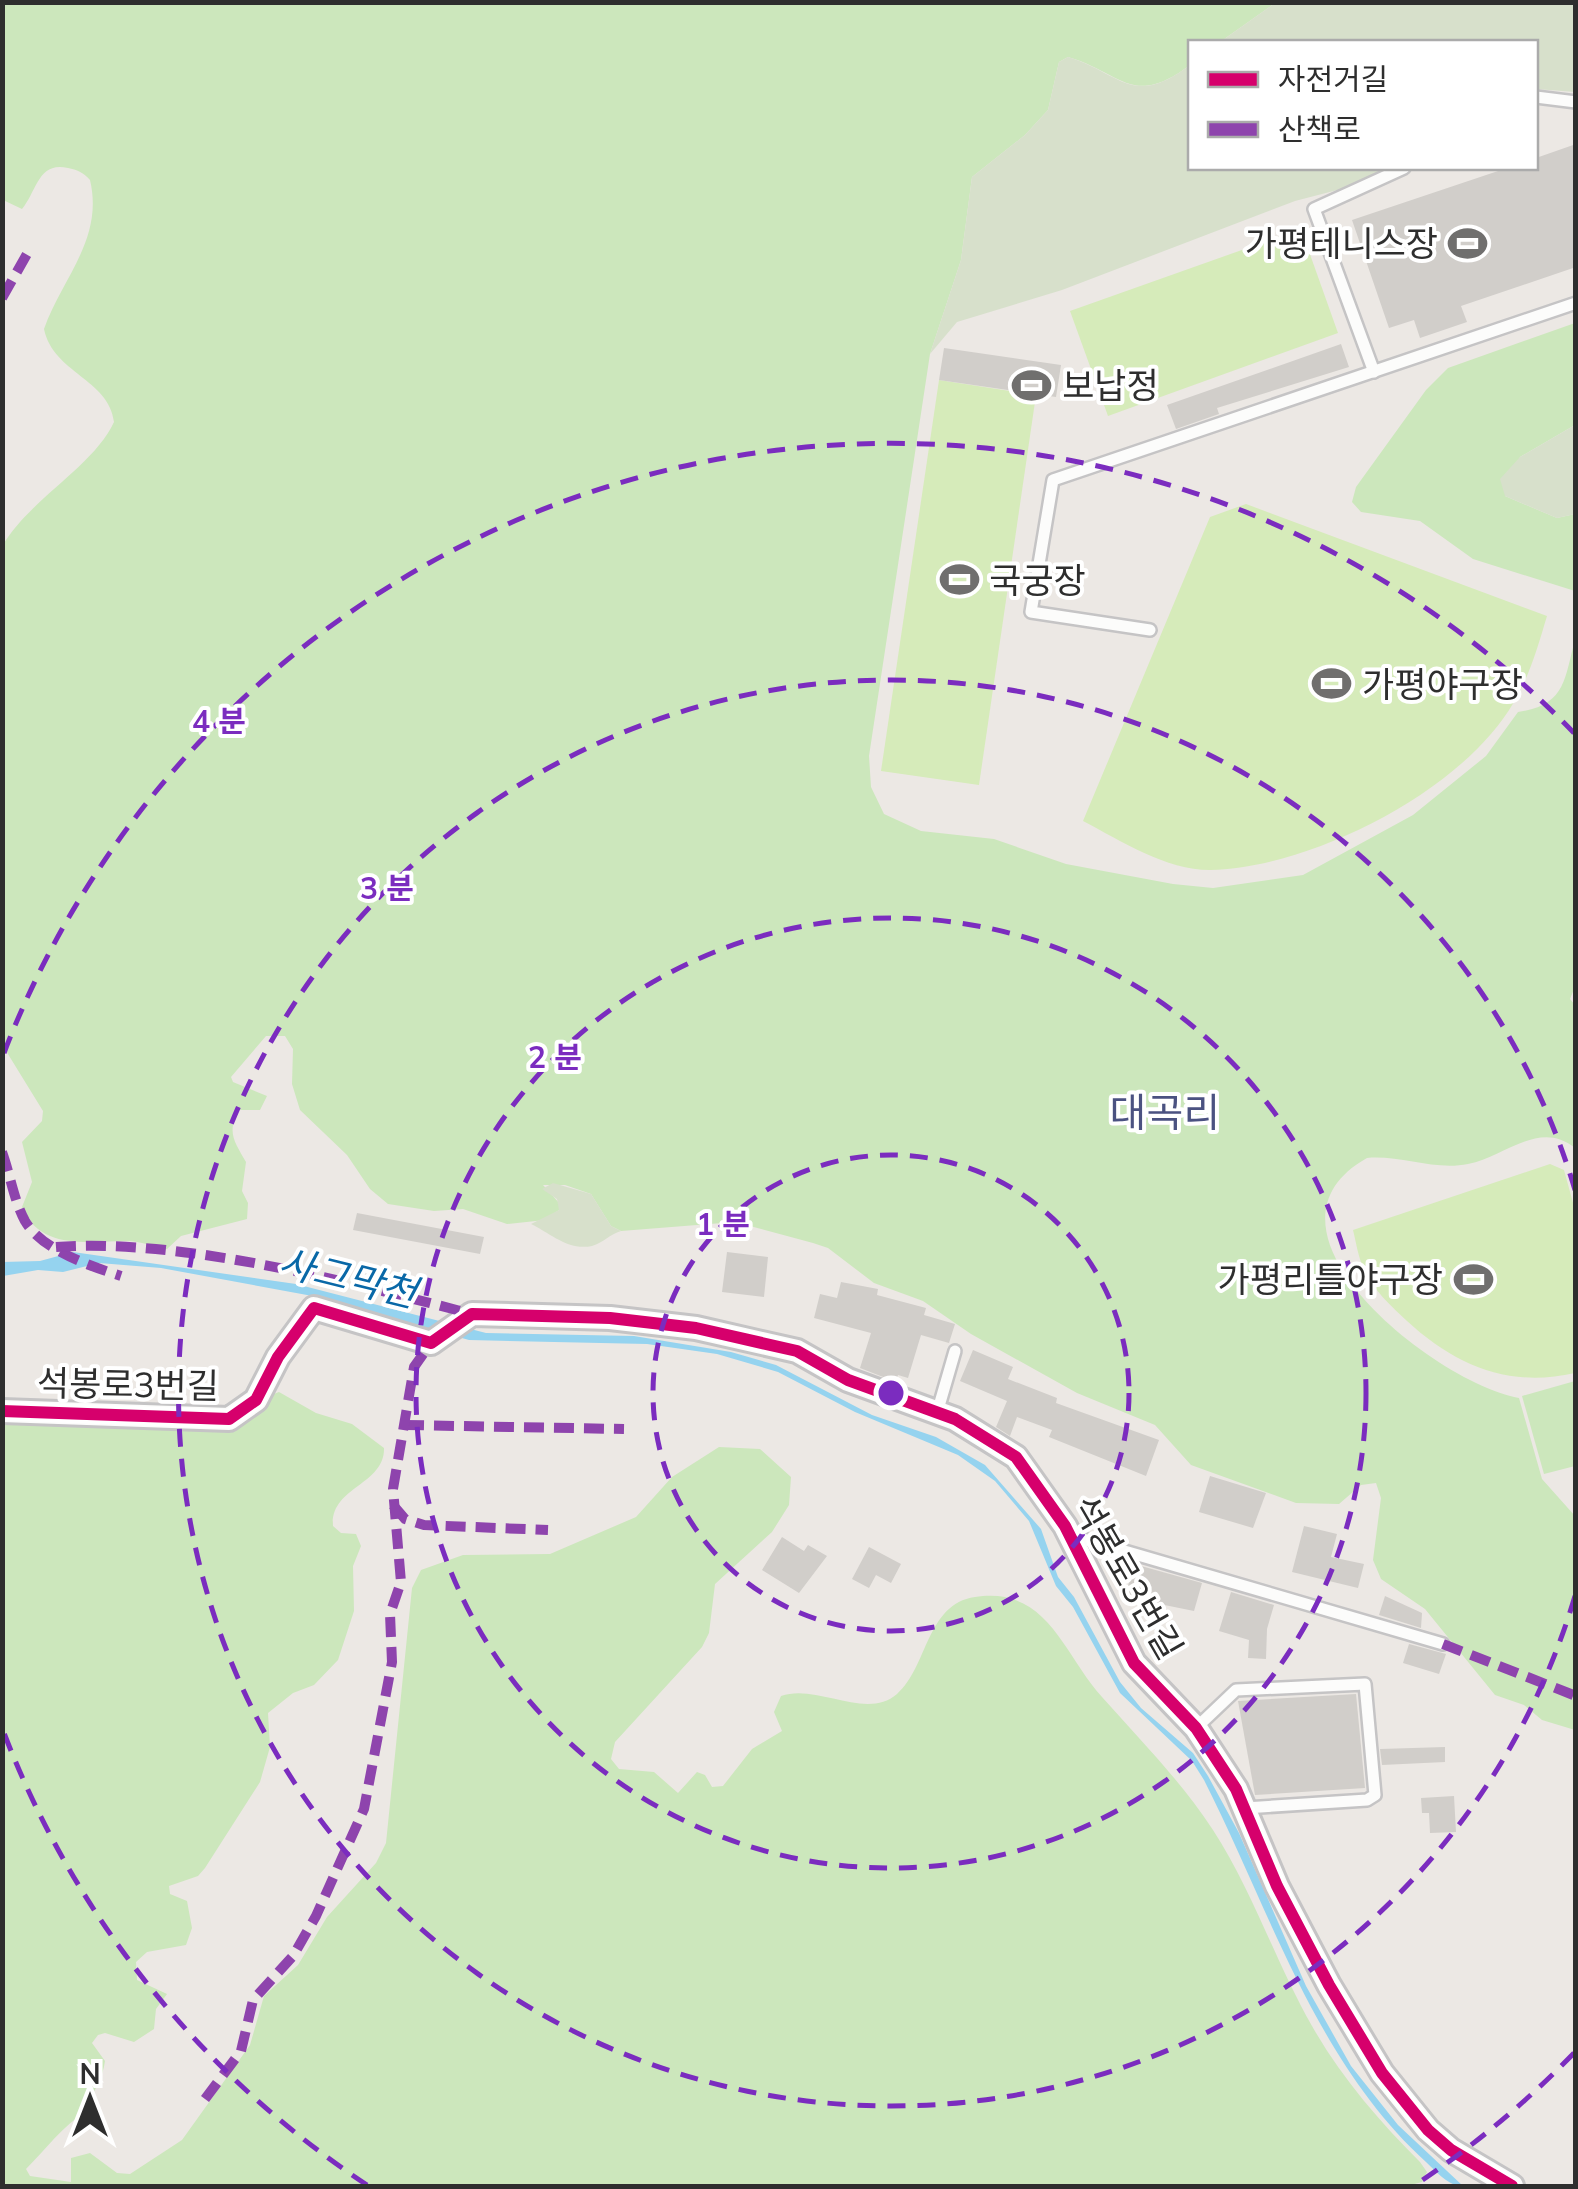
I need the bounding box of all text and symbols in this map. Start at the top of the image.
legend [1188,40,1538,170]
text: 자전거길 [1278,60,1388,98]
text: 산책로 [1278,110,1361,148]
place label: 가평테니스장 [1245,221,1438,265]
sports icon: 가평테니스장 [1447,222,1489,264]
place label: 보납정 [1062,363,1159,407]
sports icon: 보납정 [1011,364,1053,406]
place label: 국궁장 [989,558,1086,602]
sports icon: 국궁장 [938,559,980,601]
place label: 가평야구장 [1362,662,1523,706]
sports icon: 가평야구장 [1311,663,1353,705]
text: 4 분 [192,702,246,740]
text: 3 분 [360,869,414,907]
text: 2 분 [528,1038,582,1076]
district label: 대곡리 [1110,1087,1220,1137]
text: 1 분 [696,1205,750,1243]
water label: 사그막천 [274,1237,426,1318]
place label: 가평리틀야구장 [1218,1257,1443,1301]
sports icon: 가평리틀야구장 [1452,1258,1494,1300]
street label: 석봉로3번길 [37,1360,219,1408]
centre of rings [873,1375,909,1411]
street label: 석봉로3번길 [1063,1487,1193,1667]
north arrow [40,2049,140,2149]
text: N [79,2056,101,2091]

